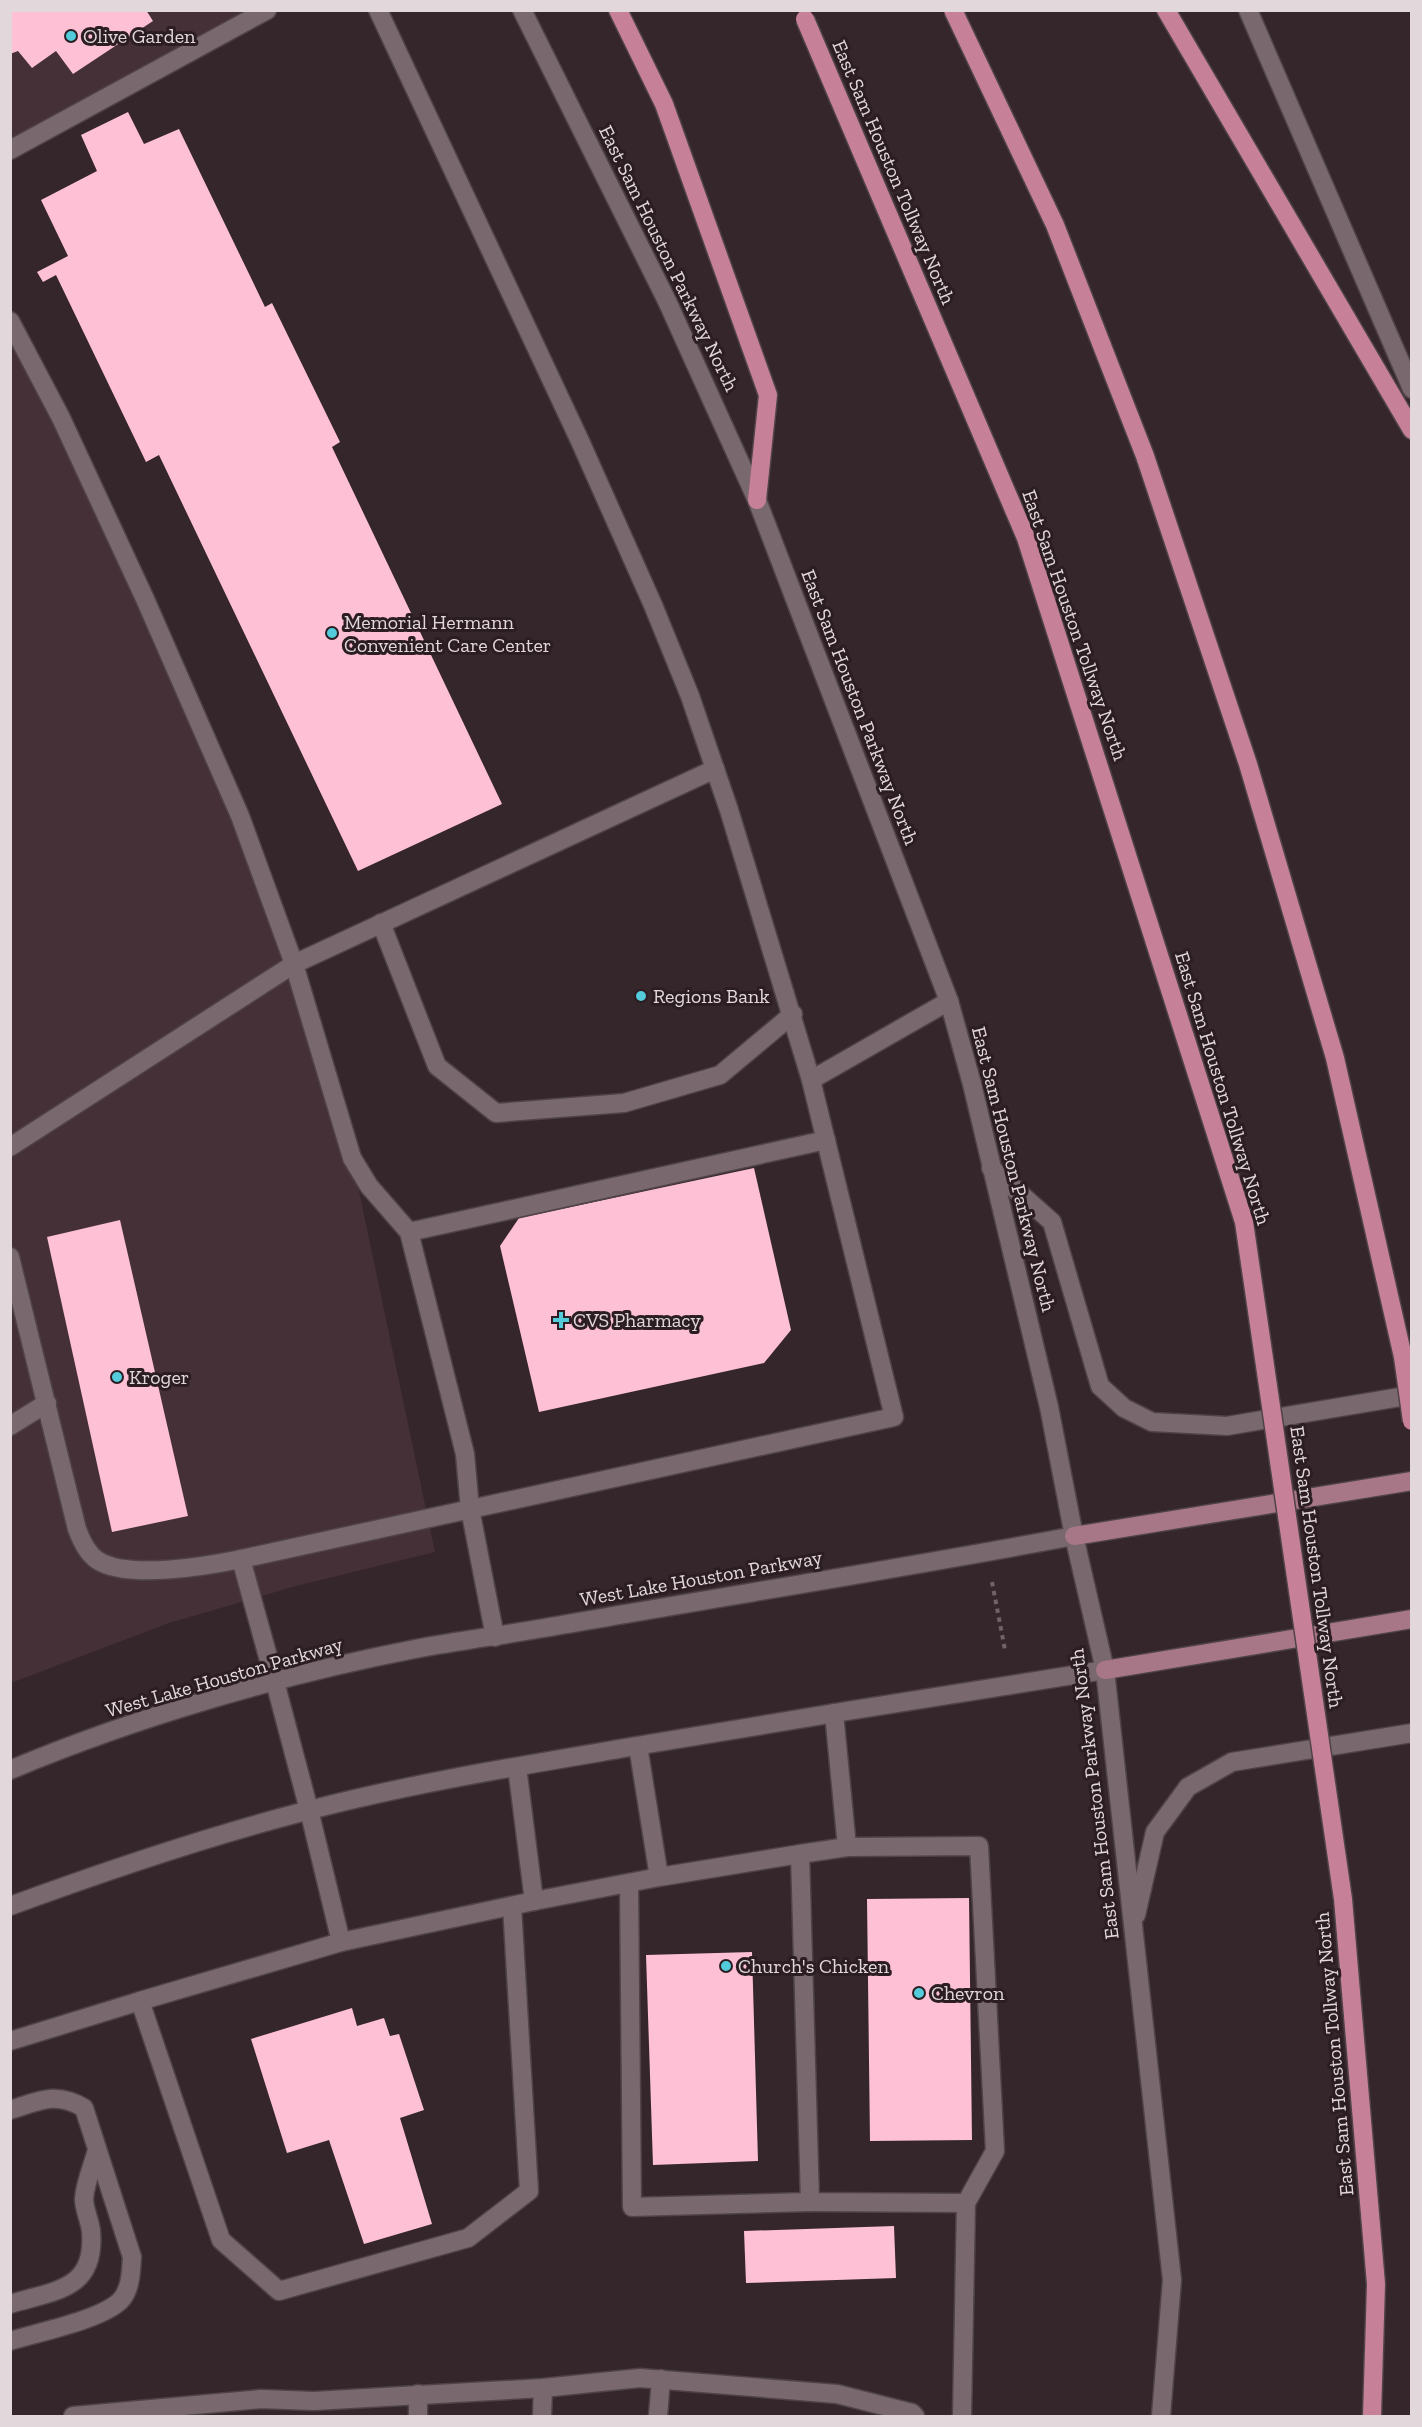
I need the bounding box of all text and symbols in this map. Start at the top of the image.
place label: Olive Garden [83,24,196,48]
marker: Olive Garden [64,29,78,43]
street label: East Sam Houston Tollway North [827,36,961,308]
street label: East Sam Houston Parkway North [594,121,744,396]
street label: East Sam Houston Tollway North [1017,486,1133,764]
street label: East Sam Houston Parkway North [796,566,924,849]
place label: Memorial Hermann Convenient Care Center [344,610,551,657]
marker: Memorial Hermann Convenient Care Center [325,626,339,640]
street label: East Sam Houston Tollway North [1170,948,1276,1228]
place label: Regions Bank [653,984,770,1008]
marker: Regions Bank [634,989,648,1003]
street label: East Sam Houston Parkway North [967,1024,1061,1315]
place label: CVS Pharmacy [573,1308,702,1332]
marker: CVS Pharmacy [554,1313,568,1327]
place label: Kroger [129,1365,189,1389]
marker: Kroger [110,1370,124,1384]
street label: East Sam Houston Tollway North [1285,1424,1349,1710]
street label: West Lake Houston Parkway [578,1545,825,1611]
street label: West Lake Houston Parkway [103,1631,346,1722]
street label: East Sam Houston Parkway North [1064,1646,1124,1941]
street label: East Sam Houston Tollway North [1310,1910,1358,2197]
place label: Church's Chicken [738,1954,889,1978]
marker: Church's Chicken [719,1959,733,1973]
place label: Chevron [931,1981,1005,2005]
marker: Chevron [912,1986,926,2000]

